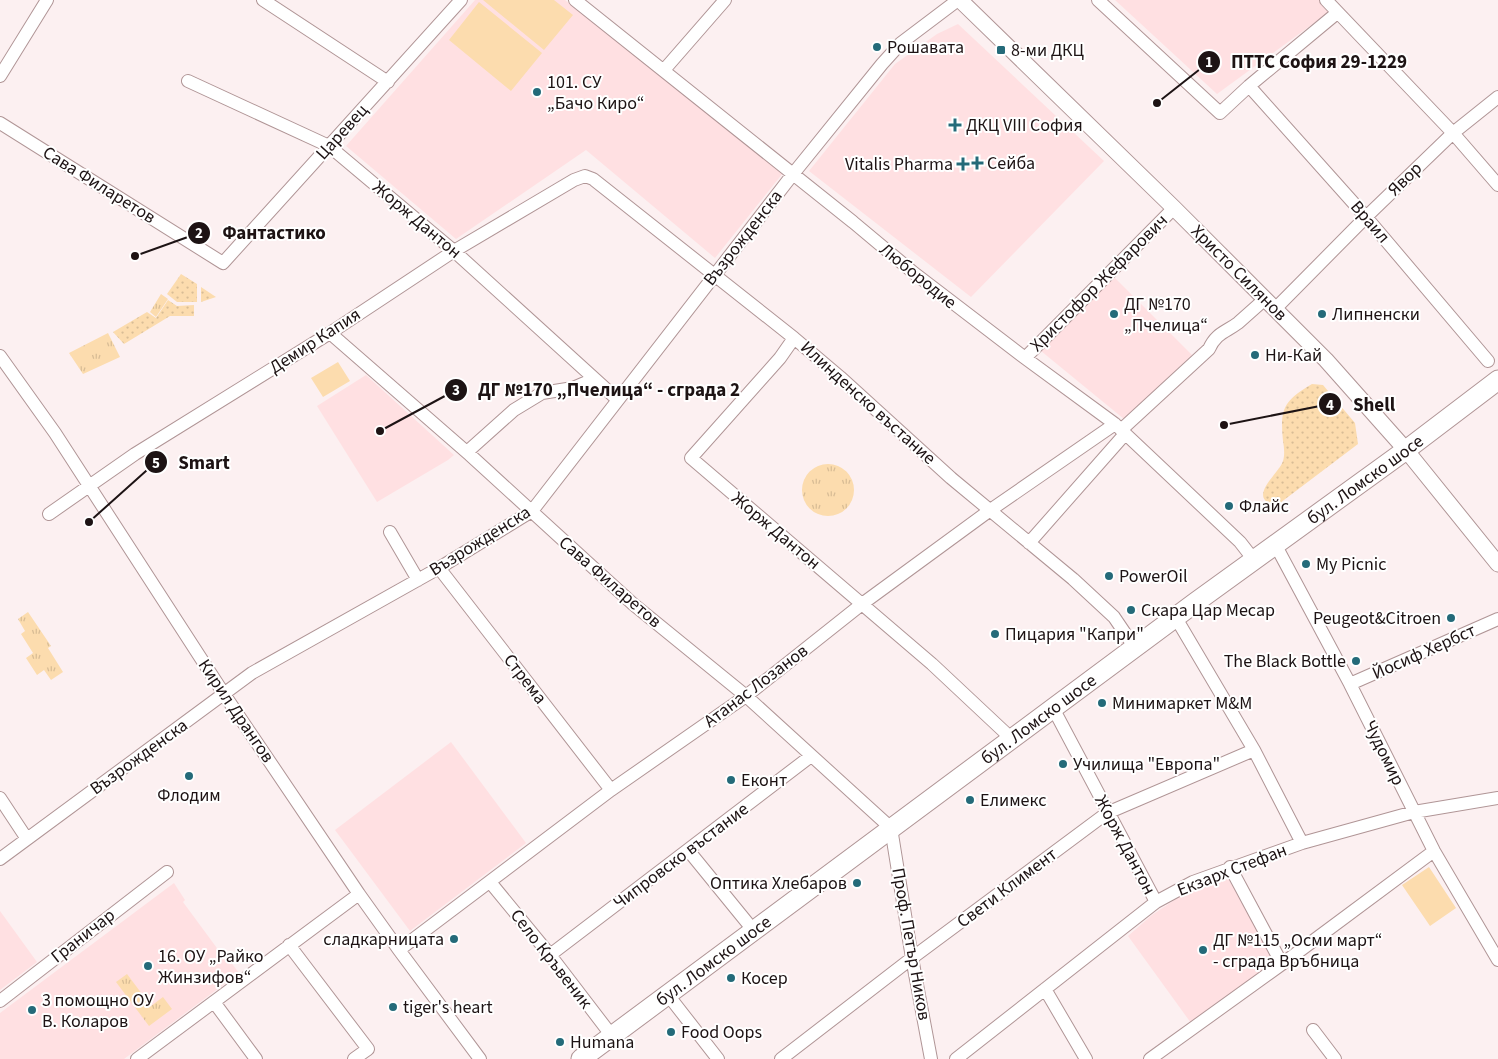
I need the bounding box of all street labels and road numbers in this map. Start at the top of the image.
street label: Царевец [310,98,374,166]
street label: Сава Филаретов [38,140,160,230]
street label: Явор [1382,156,1428,202]
street label: Жорж Дантон [367,175,467,265]
street label: Възрожденска [698,185,788,291]
street label: Враил [1344,195,1396,249]
street label: Христофор Жефарович [1024,208,1174,358]
street label: Христо Силянов [1185,219,1293,327]
street label: Любородие [874,237,962,315]
street label: Демир Капия [264,302,366,380]
street label: Илинденско въстание [795,335,941,471]
street label: бул. Ломско шосе [1302,429,1429,530]
street label: Жорж Дантон [726,486,826,576]
street label: Възрожденска [425,500,535,582]
street label: Сава Филаретов [553,530,667,634]
street label: Йосиф Хербст [1368,618,1480,686]
street label: Атанас Лозанов [699,639,813,733]
street label: Стрема [497,649,553,709]
street label: Кирил Дрангов [192,654,280,768]
street label: бул. Ломско шосе [976,668,1102,770]
street label: Възрожденска [85,713,193,801]
street label: Чудомир [1357,716,1411,790]
street label: Жорж Дантон [1088,791,1162,899]
street label: Чипровско въстание [608,797,754,915]
street label: Екзарх Стефан [1173,838,1291,902]
street label: Свети Климент [952,842,1062,934]
street label: Проф. Петър Ников [885,866,937,1022]
street label: Граничар [46,903,120,969]
street label: Село Кръвеник [504,904,598,1014]
street label: бул. Ломско шосе [650,909,776,1012]

